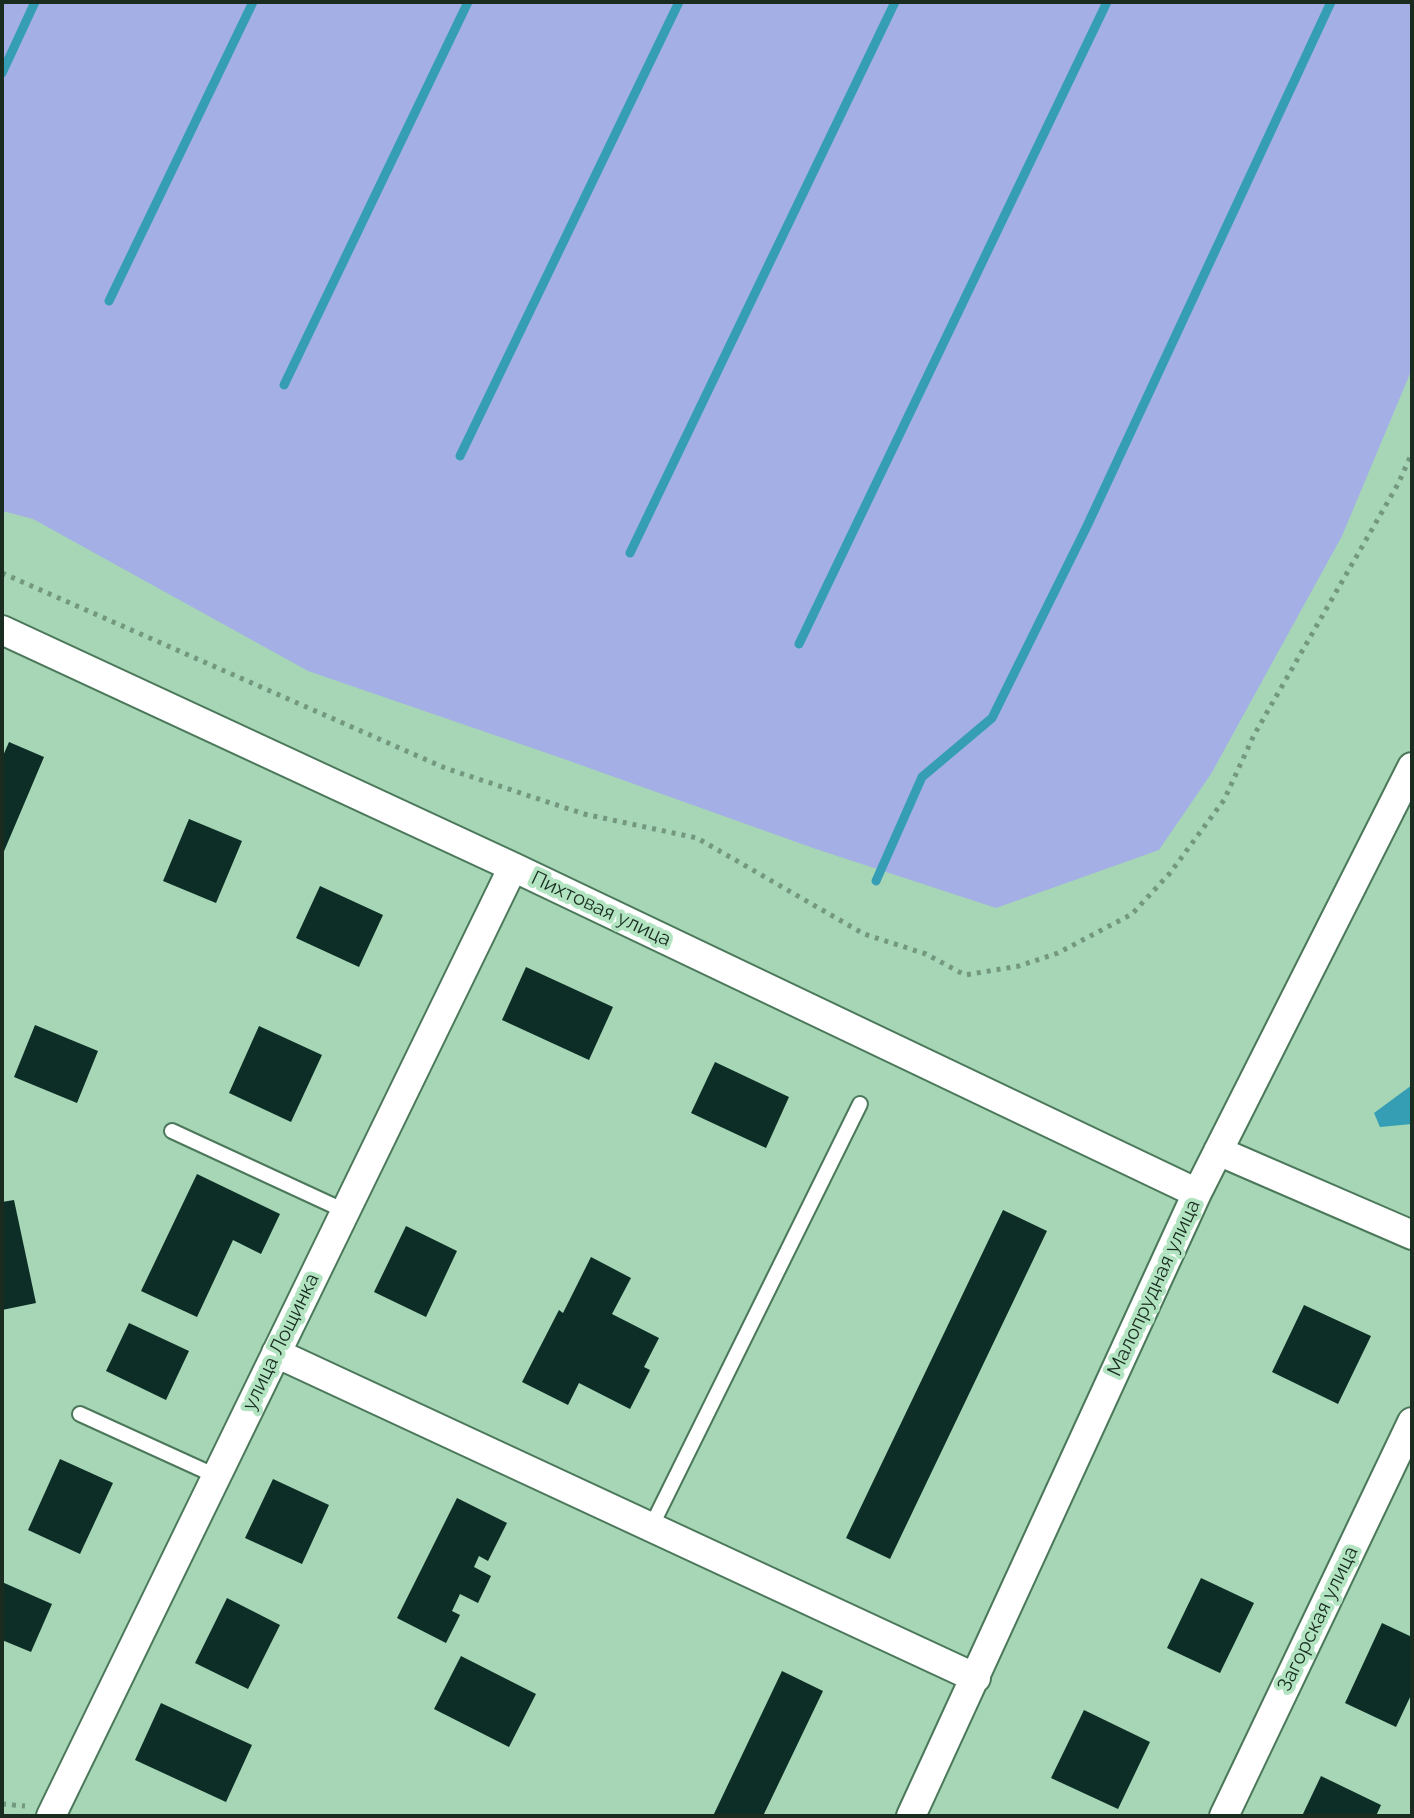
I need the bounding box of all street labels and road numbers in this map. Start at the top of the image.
street label: Пихтовая улица [527,866,675,952]
street label: Малопрудная улица [1103,1196,1205,1380]
street label: улица Лощинка [237,1270,325,1414]
street label: Загорская улица [1272,1543,1364,1695]

